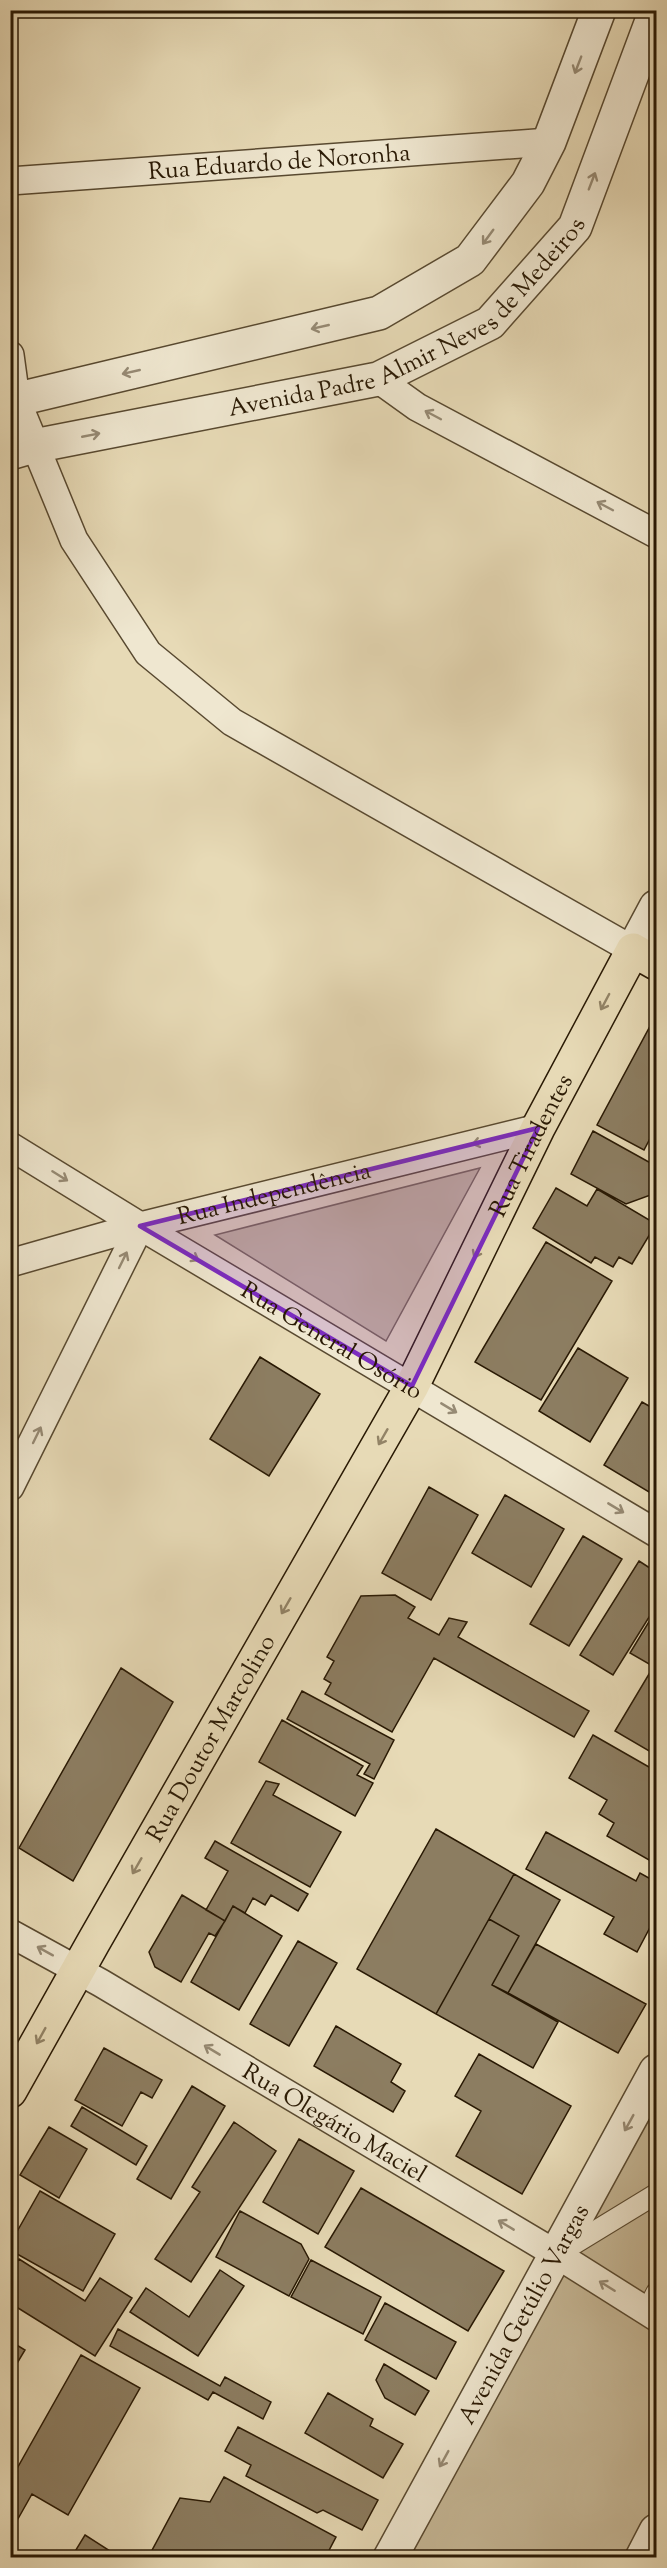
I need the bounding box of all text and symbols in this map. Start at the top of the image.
one-way arrow [572,55,583,74]
street label: Rua Eduardo de Noronha [147,137,412,190]
one-way arrow [587,172,598,191]
street label: Avenida Padre Almir Neves de Medeiros [225,214,596,427]
one-way arrow [482,228,494,244]
one-way arrow [311,321,330,333]
one-way arrow [121,366,140,378]
one-way arrow [424,409,442,420]
one-way arrow [81,429,101,440]
one-way arrow [597,500,614,512]
one-way arrow [599,993,611,1010]
street label: Rua Tiradentes [482,1069,583,1223]
one-way arrow [472,1136,491,1148]
street label: Rua Independência [174,1155,375,1235]
one-way arrow [51,1171,68,1183]
one-way arrow [472,1241,484,1259]
one-way arrow [182,1250,199,1262]
one-way arrow [118,1252,130,1270]
street label: Rua General Osório [234,1275,428,1409]
one-way arrow [440,1402,457,1414]
one-way arrow [31,1426,43,1444]
one-way arrow [377,1428,389,1445]
one-way arrow [607,1503,624,1515]
one-way arrow [280,1597,292,1614]
street label: Rua Doutor Marcolino [139,1629,285,1849]
one-way arrow [131,1857,143,1874]
one-way arrow [36,1945,54,1956]
one-way arrow [35,2027,47,2044]
one-way arrow [204,2043,221,2055]
street label: Rua Olegário Maciel [235,2056,433,2192]
one-way arrow [623,2113,634,2131]
street label: Avenida Getúlio Vargas [451,2199,599,2431]
one-way arrow [498,2218,515,2230]
one-way arrow [599,2280,616,2292]
one-way arrow [438,2450,449,2468]

